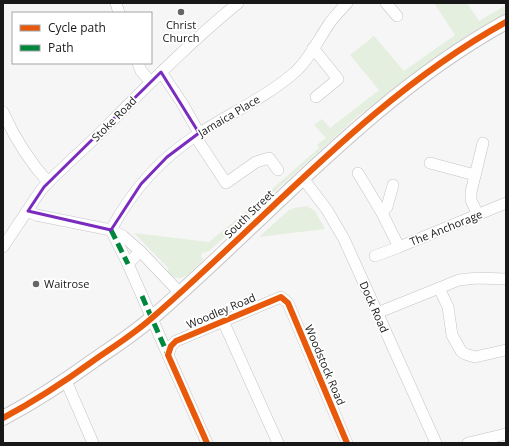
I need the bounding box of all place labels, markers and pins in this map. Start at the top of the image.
marker: Christ Church [176,7,186,17]
place label: Christ Church [163,17,199,45]
place label: Waitrose [44,276,90,291]
marker: Waitrose [31,279,41,289]

